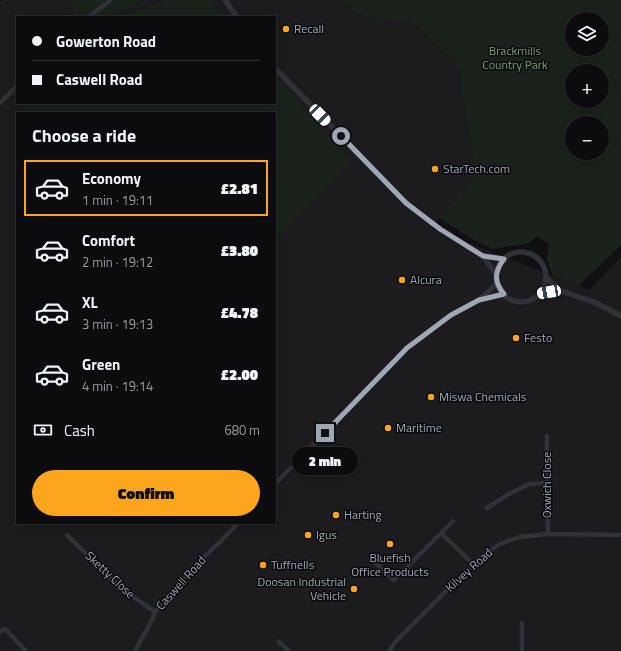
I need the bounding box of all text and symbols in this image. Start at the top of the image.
map controls [565,12,609,160]
button: layers [565,12,609,56]
place label: Recall [294,19,324,38]
marker: Recall [281,24,291,34]
text: Gowerton Road [56,30,156,53]
park label: Brackmills Country Park [482,41,548,74]
button: + [565,64,609,108]
text: Caswell Road [56,68,143,91]
car [307,102,333,128]
button: − [565,116,609,160]
text: Choose a ride [32,122,136,149]
route start [332,127,350,145]
place label: StarTech.com [443,159,510,178]
marker: StarTech.com [430,164,440,174]
text: Economy [82,167,141,190]
icon: car [34,170,70,206]
text: £2.81 [221,177,258,200]
text: 1 min · 19:11 [82,190,153,210]
text: Comfort [82,229,135,252]
icon: car [34,232,70,268]
text: £3.80 [221,239,258,262]
text: 2 min · 19:12 [82,252,153,272]
place label: Alcura [410,270,442,289]
marker: Alcura [397,275,407,285]
car [536,284,562,300]
text: XL [82,291,98,314]
icon: car [34,294,70,330]
text: £4.78 [221,301,258,324]
text: 3 min · 19:13 [82,314,153,334]
place label: Festo [524,328,552,347]
marker: Festo [511,333,521,343]
text: Green [82,353,120,376]
icon: car [34,356,70,392]
text: £2.00 [221,363,258,386]
text: 4 min · 19:14 [82,376,153,396]
place label: Miswa Chemicals [439,387,527,406]
marker: Miswa Chemicals [426,392,436,402]
place label: Maritime [396,418,442,437]
icon: cash [32,419,54,441]
text: Cash [64,419,95,442]
text: 680 m [224,420,260,440]
marker: Maritime [383,423,393,433]
route end [316,424,334,442]
callout: 2 min [292,447,358,475]
text: 2 min [309,451,341,471]
street label: Oxwich Close [537,452,556,518]
button: Confirm [32,470,260,516]
place label: Harting [344,505,382,524]
marker: Harting [331,510,341,520]
place label: Igus [316,525,337,544]
marker: Igus [303,530,313,540]
marker: Bluefish Office Products [385,539,395,549]
street label: Kilvey Road [441,543,497,596]
street label: Sketty Close [81,546,140,603]
place label: Bluefish Office Products [351,548,429,581]
street label: Caswell Road [151,551,210,614]
place label: Tuffnells [271,555,315,574]
marker: Tuffnells [258,560,268,570]
place label: Doosan Industrial Vehicle [257,572,346,605]
marker: Doosan Industrial Vehicle [349,584,359,594]

